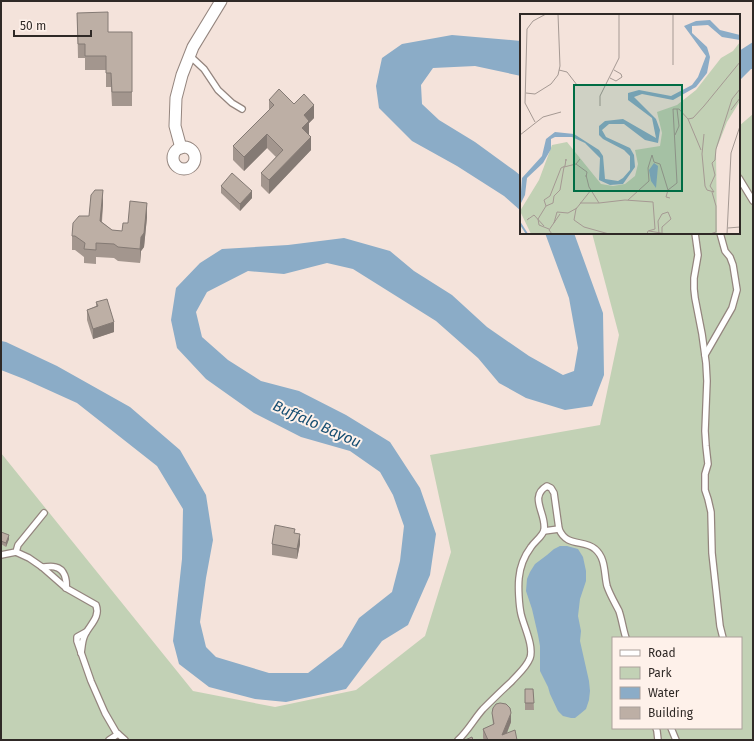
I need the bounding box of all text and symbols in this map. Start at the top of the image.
scale bar [14,12,91,38]
inset map [520,14,740,234]
text: 50 m [20,19,46,33]
water label: Buffalo Bayou [270,397,364,451]
legend [612,637,742,729]
text: Road [648,646,676,660]
text: Park [648,666,672,680]
text: Water [648,686,680,700]
text: Building [648,706,694,720]

